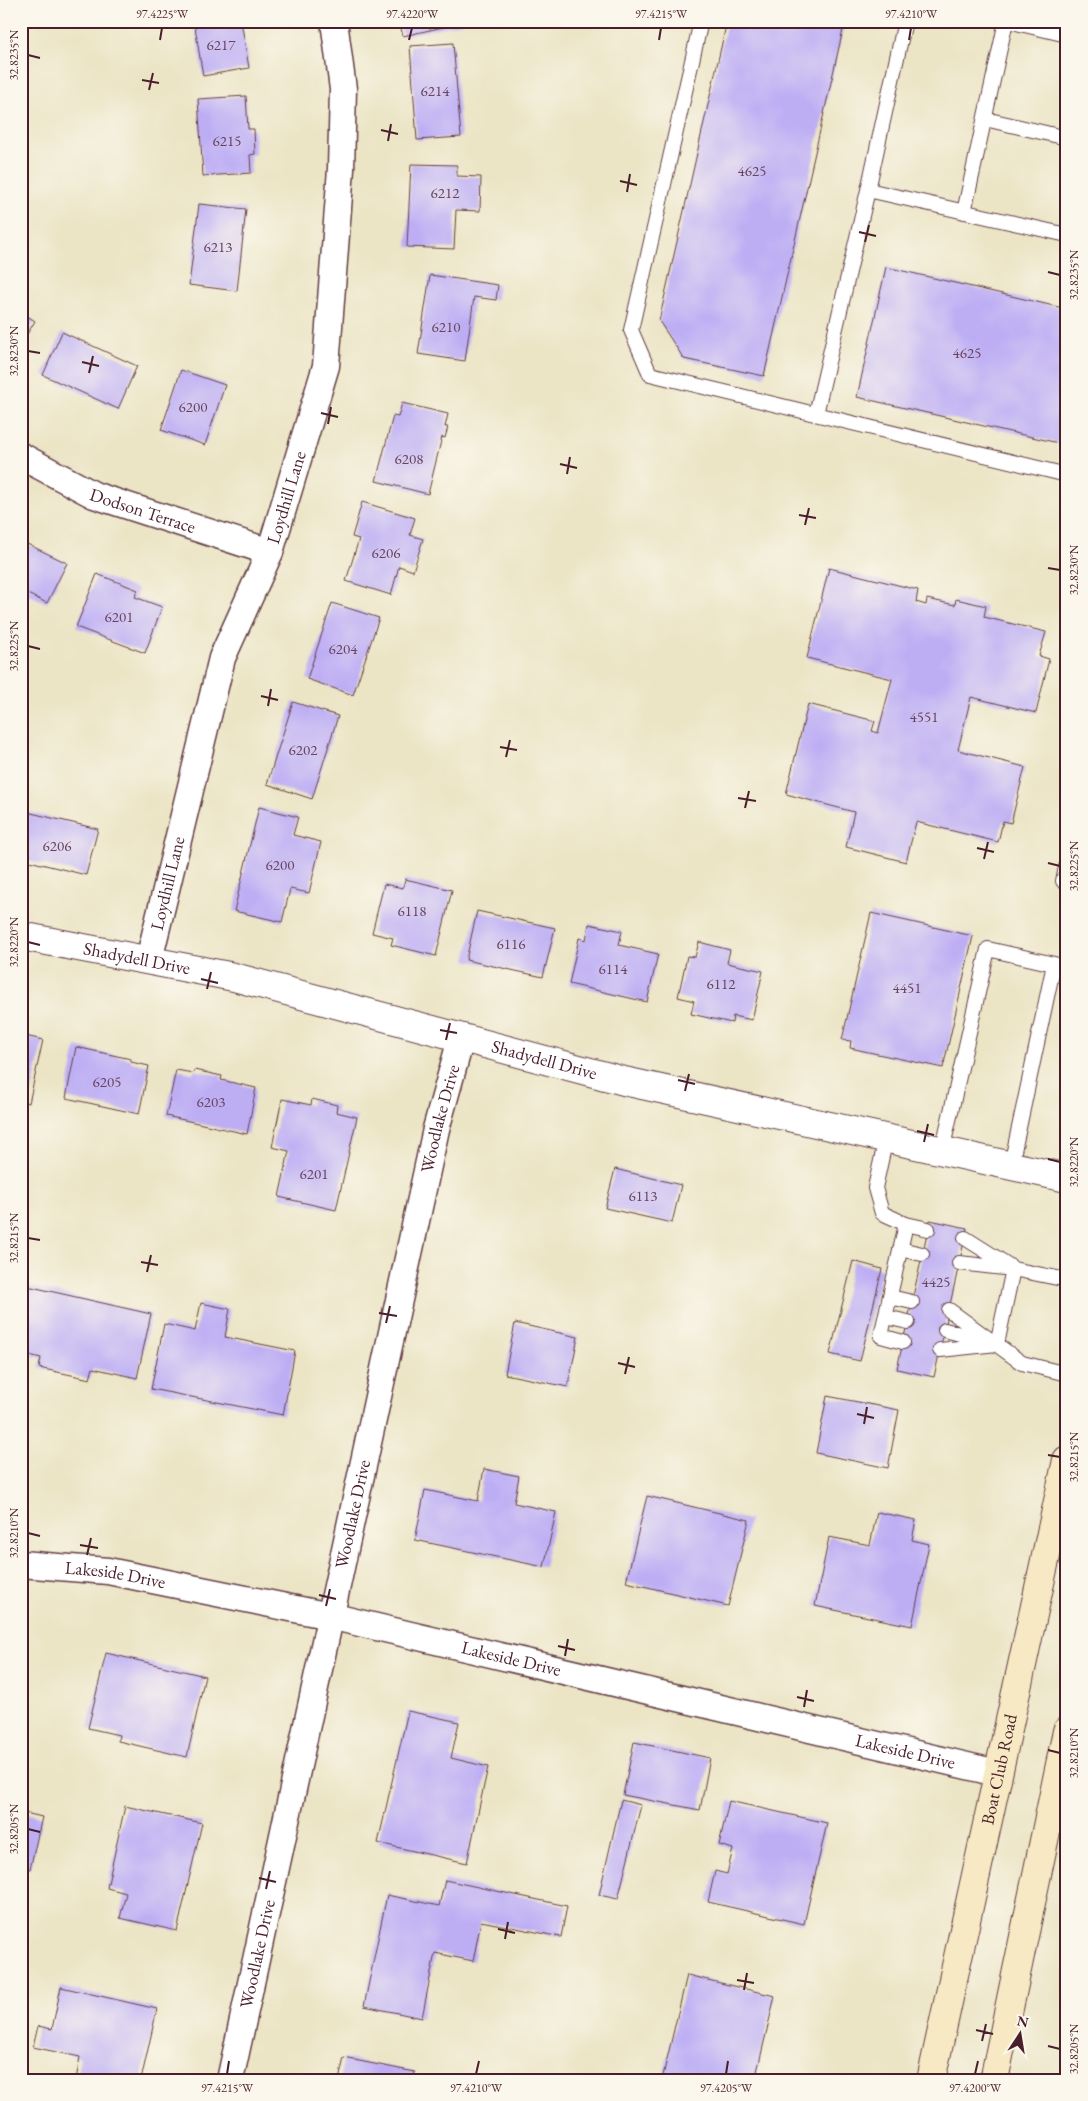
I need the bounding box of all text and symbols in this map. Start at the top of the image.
text: 97.4225°W [136,6,189,22]
text: 97.4220°W [386,6,439,22]
text: 97.4215°W [635,6,688,22]
text: 97.4210°W [885,6,938,22]
text: 32.8235°N [6,29,22,80]
house number: 6217 [207,35,236,54]
house number: 6214 [421,81,450,100]
house number: 6215 [213,131,241,150]
house number: 4625 [738,161,766,180]
house number: 6212 [431,183,460,202]
house number: 6213 [204,237,232,256]
text: 32.8235°N [1066,249,1082,300]
house number: 6210 [432,317,460,336]
text: 32.8230°N [6,325,22,376]
house number: 4625 [953,343,981,362]
house number: 6200 [179,397,207,416]
street label: Loydhill Lane [261,448,311,546]
house number: 6208 [395,449,423,468]
street label: Dodson Terrace [87,482,199,538]
house number: 6206 [372,543,400,562]
text: 32.8230°N [1066,544,1082,595]
house number: 6201 [105,607,133,626]
text: 32.8225°N [6,620,22,671]
house number: 6204 [329,639,358,658]
house number: 4551 [910,707,938,726]
house number: 6202 [289,740,318,759]
street label: Loydhill Lane [145,834,190,932]
house number: 6206 [43,836,71,855]
text: 32.8225°N [1066,840,1082,891]
house number: 6200 [266,855,294,874]
house number: 6118 [398,901,426,920]
text: 32.8220°N [6,916,22,967]
house number: 6116 [497,934,525,953]
street label: Shadydell Drive [82,936,192,979]
house number: 6114 [599,959,628,978]
house number: 6112 [707,974,736,993]
house number: 4451 [893,978,921,997]
street label: Shadydell Drive [489,1034,600,1084]
street label: Woodlake Drive [415,1062,464,1175]
house number: 6205 [93,1072,121,1091]
house number: 6203 [197,1092,225,1111]
text: 32.8220°N [1066,1136,1082,1187]
house number: 6201 [300,1164,328,1183]
house number: 6113 [629,1186,657,1205]
text: 32.8215°N [6,1212,22,1263]
house number: 4425 [922,1272,950,1291]
text: 32.8215°N [1066,1431,1082,1482]
street label: Woodlake Drive [329,1457,375,1571]
text: 32.8210°N [6,1507,22,1558]
street label: Lakeside Drive [64,1556,168,1593]
street label: Lakeside Drive [459,1635,563,1681]
street label: Boat Club Road [975,1711,1022,1827]
text: 32.8210°N [1066,1727,1082,1778]
street label: Lakeside Drive [853,1728,958,1774]
text: 32.8205°N [6,1803,22,1854]
street label: Woodlake Drive [234,1897,280,2010]
north arrow [996,2008,1046,2058]
text: N [1015,2011,1031,2031]
text: 32.8205°N [1066,2023,1082,2074]
text: 97.4215°W [201,2080,254,2096]
text: 97.4210°W [450,2080,503,2096]
text: 97.4205°W [700,2080,753,2096]
text: 97.4200°W [949,2080,1002,2096]

